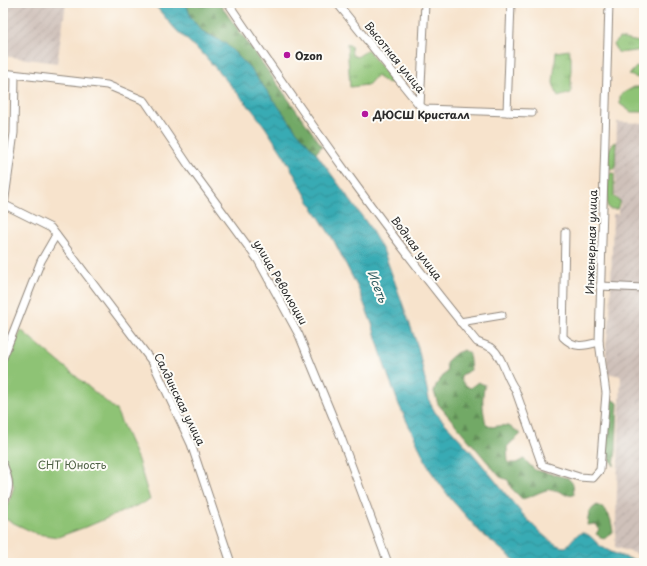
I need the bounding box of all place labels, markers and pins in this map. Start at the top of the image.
place label: Ozon [295,47,323,64]
marker: Ozon [282,50,292,60]
place label: ДЮСШ Кристалл [372,106,470,123]
marker: ДЮСШ Кристалл [360,109,370,119]

